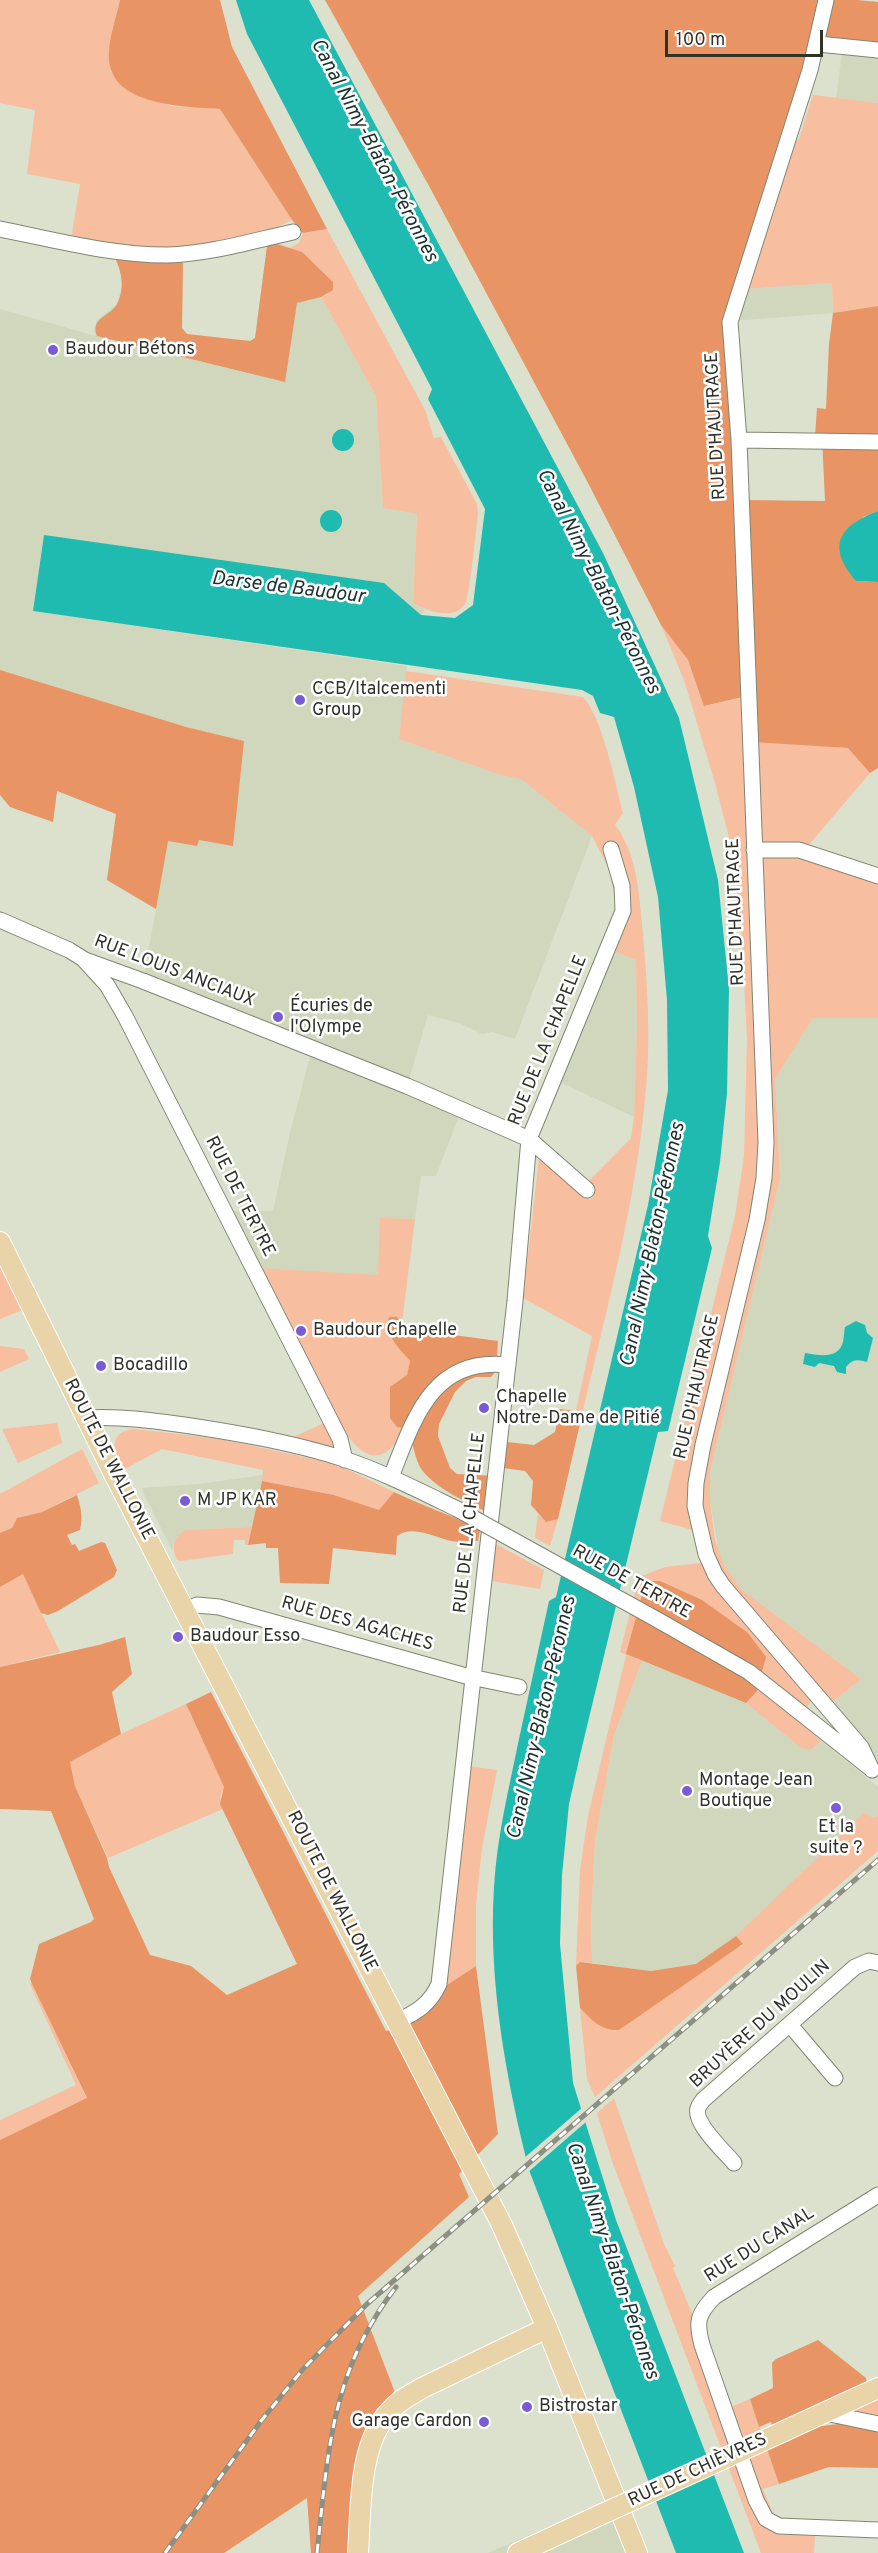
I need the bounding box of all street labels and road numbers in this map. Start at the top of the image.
street label: RUE D'HAUTRAGE [702,352,732,500]
street label: RUE D'HAUTRAGE [724,838,750,986]
street label: RUE LOUIS ANCIAUX [91,931,257,1013]
street label: RUE DE LA CHAPELLE [505,953,593,1129]
street label: RUE DE TERTRE [199,1133,279,1261]
street label: RUE D'HAUTRAGE [671,1312,725,1462]
street label: ROUTE DE WALLONIE [58,1376,158,1544]
street label: RUE DE LA CHAPELLE [451,1431,491,1615]
street label: RUE DE TERTRE [568,1541,694,1625]
street label: RUE DES AGACHES [278,1593,436,1657]
street label: ROUTE DE WALLONIE [281,1808,381,1976]
street label: BRUYÈRE DU MOULIN [686,1956,836,2094]
street label: RUE DU CANAL [701,2204,819,2288]
street label: RUE DE CHIÈVRES [625,2429,771,2513]

